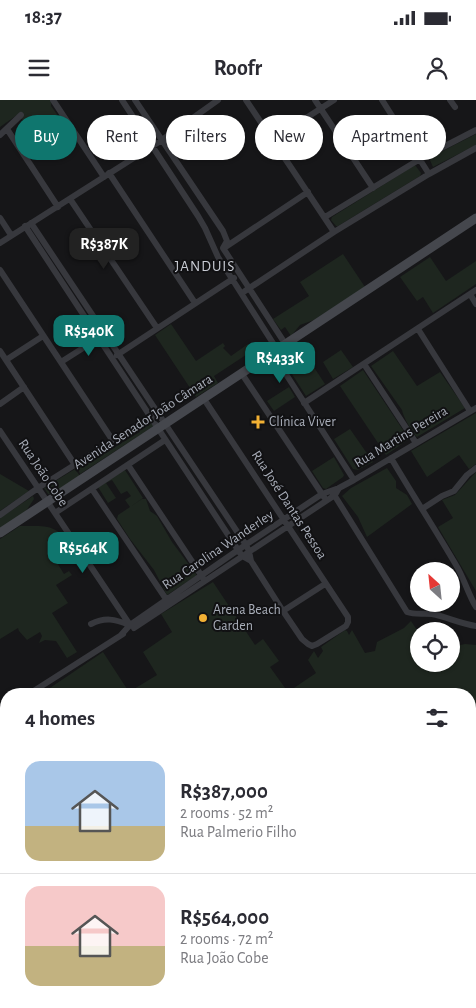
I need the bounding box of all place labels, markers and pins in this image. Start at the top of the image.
pin: R$387K [63,228,145,270]
pin: R$540K [48,314,130,357]
pin: R$433K [239,342,321,384]
marker: Clínica Viver [251,415,265,429]
place label: Clínica Viver [269,415,336,429]
pin: R$564K [42,532,124,574]
place label: Arena Beach Garden [213,603,281,633]
marker: Arena Beach Garden [197,612,209,624]

